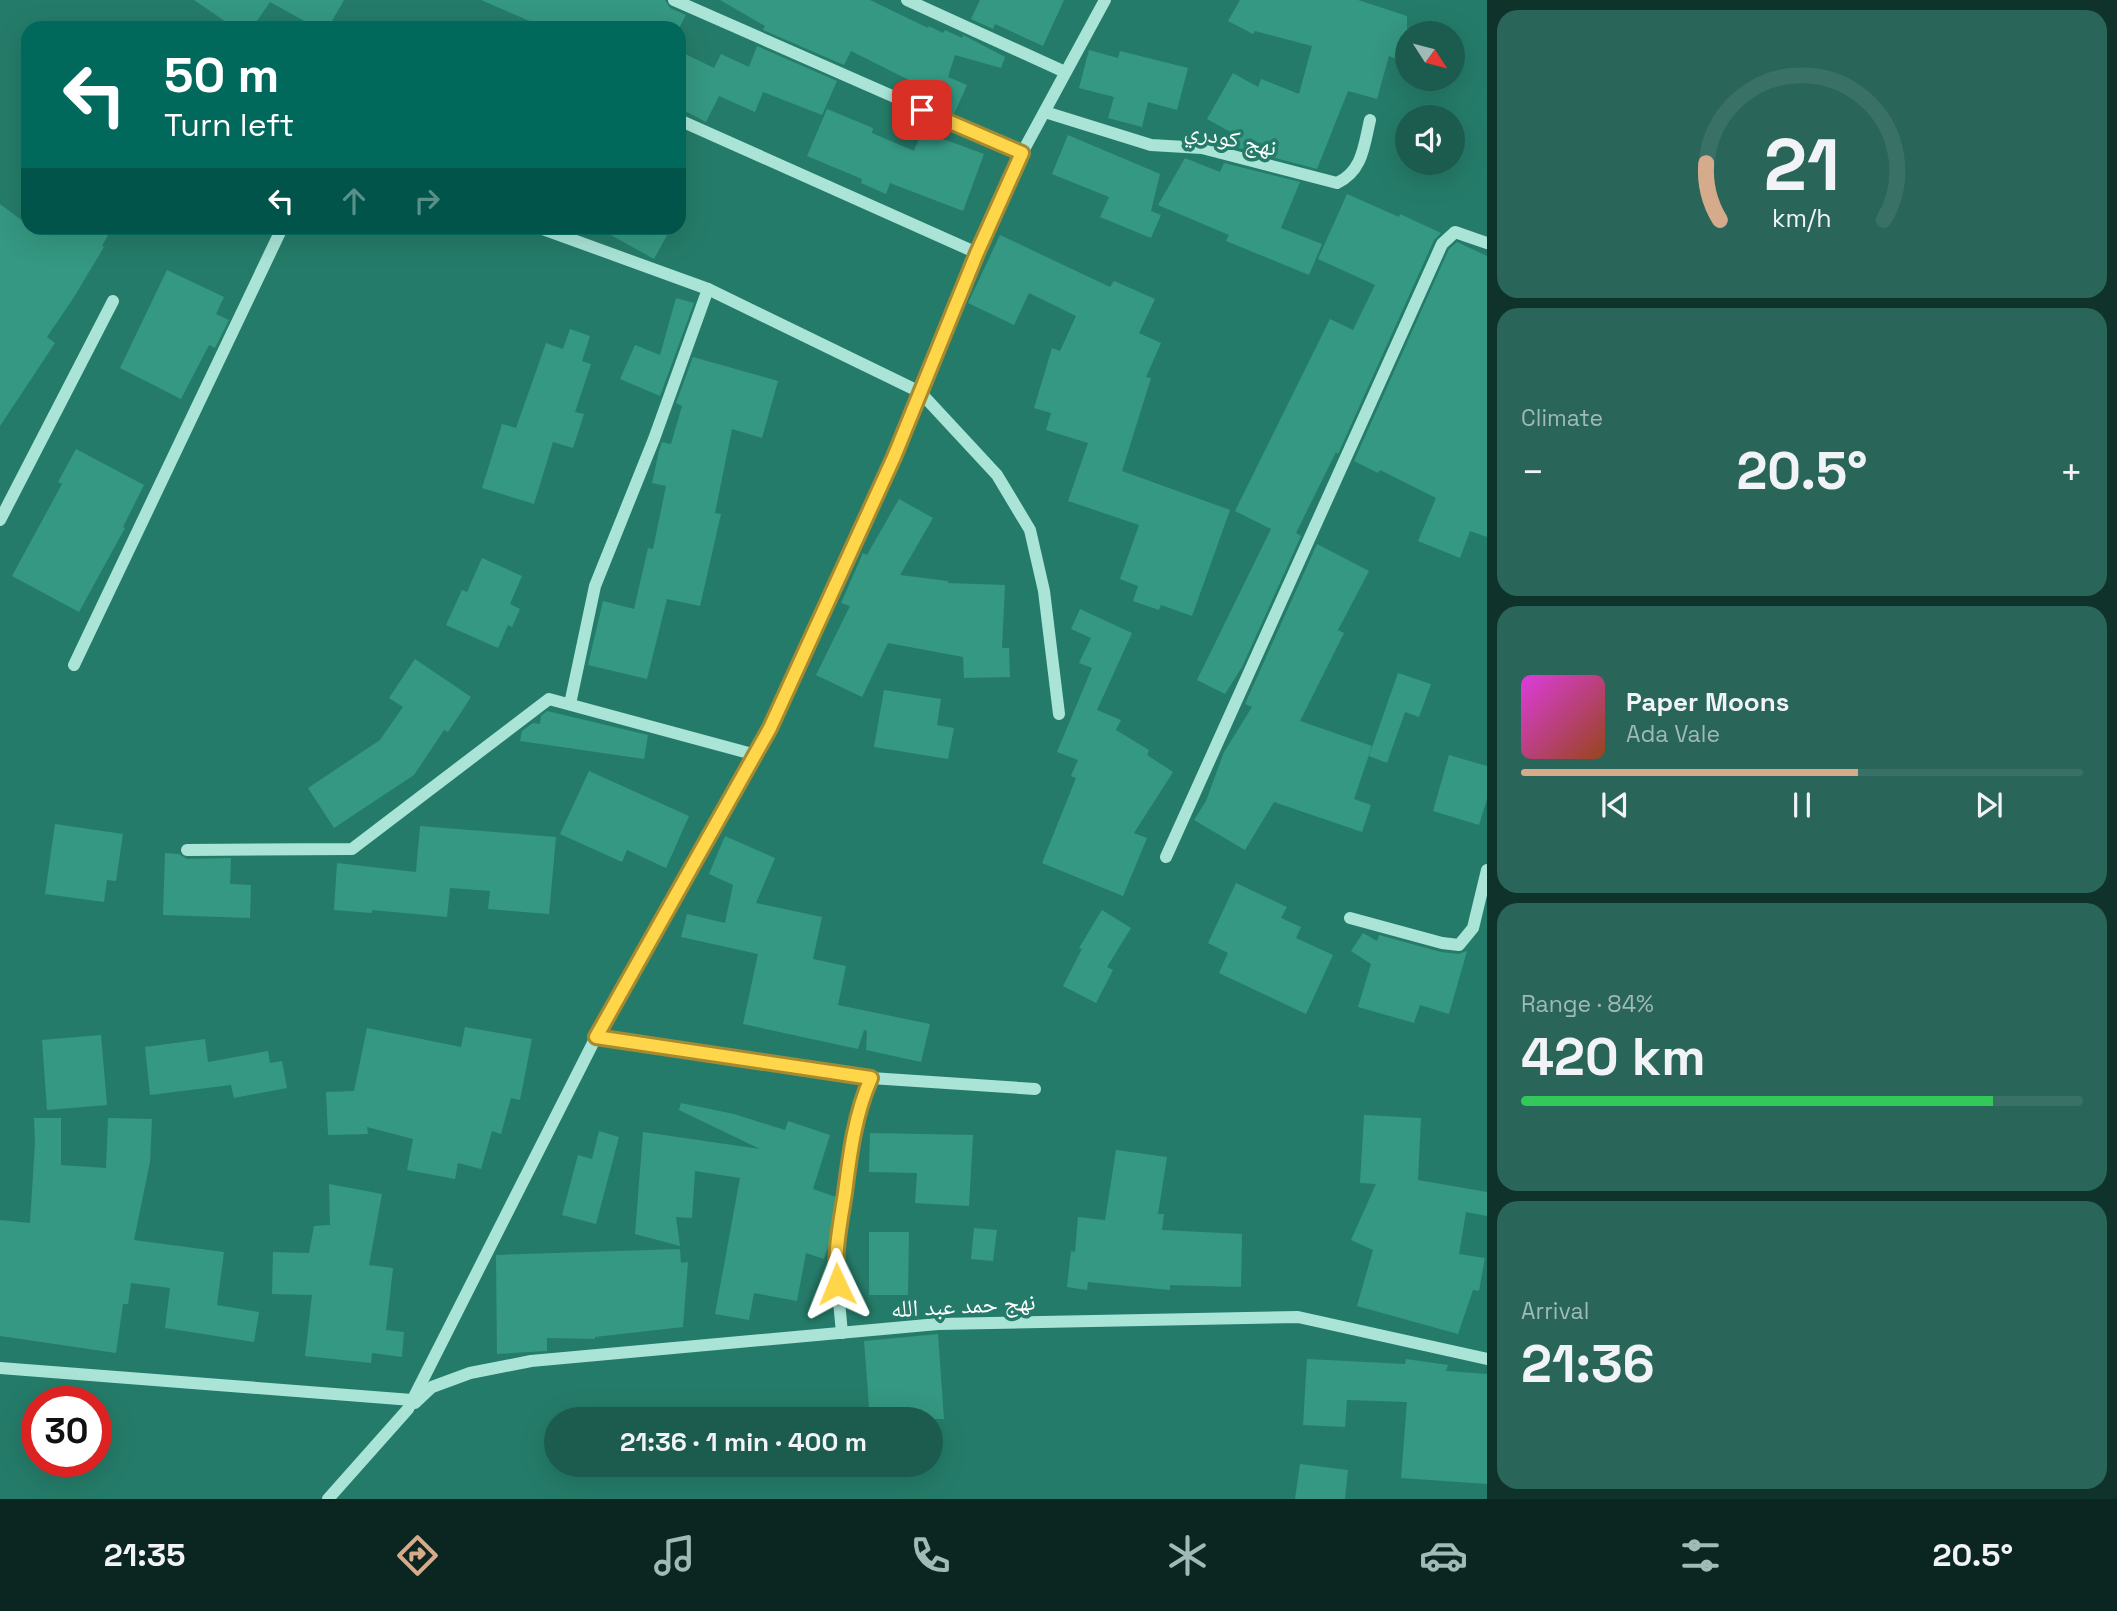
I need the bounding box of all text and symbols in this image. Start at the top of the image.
north arrow [1395,21,1465,91]
map controls [1395,21,1465,175]
text: 50 m [164,44,279,106]
icon: left [49,49,140,140]
pin [892,80,952,140]
icon: arrive [903,91,941,129]
text: Turn left [164,105,294,145]
button: sound [1395,105,1465,175]
street label: نهج كودري [1181,113,1280,167]
text: 21 [1764,118,1840,211]
icon: left [262,182,300,220]
icon: ahead [335,182,373,220]
icon: right [408,182,446,220]
text: km/h [1772,202,1832,234]
text: Climate [1521,403,1603,433]
text: 20.5° [1736,438,1868,504]
text: − [1521,448,1545,496]
text: + [2059,448,2083,496]
text: Paper Moons [1626,685,1789,719]
text: Ada Vale [1626,719,1720,749]
icon: previous [1596,786,1634,824]
icon: pause [1783,786,1821,824]
icon: next [1970,786,2008,824]
text: Range · 84% [1521,989,1654,1019]
text: 420 km [1521,1024,1706,1090]
position arrow [800,1247,874,1321]
street label: نهج حمد عبد الله [890,1286,1036,1324]
text: Arrival [1521,1296,1589,1326]
text: 21:36 [1521,1331,1655,1397]
speed limit sign: 30 [21,1386,112,1477]
text: 21:36 · 1 min · 400 m [620,1425,867,1459]
icon: directions [393,1531,442,1580]
icon: music [650,1531,699,1580]
icon: phone [906,1531,955,1580]
icon: climate [1163,1531,1212,1580]
icon: car [1419,1531,1468,1580]
icon: filters [1676,1531,1725,1580]
text: 21:35 [104,1535,185,1575]
text: 20.5° [1932,1535,2013,1575]

